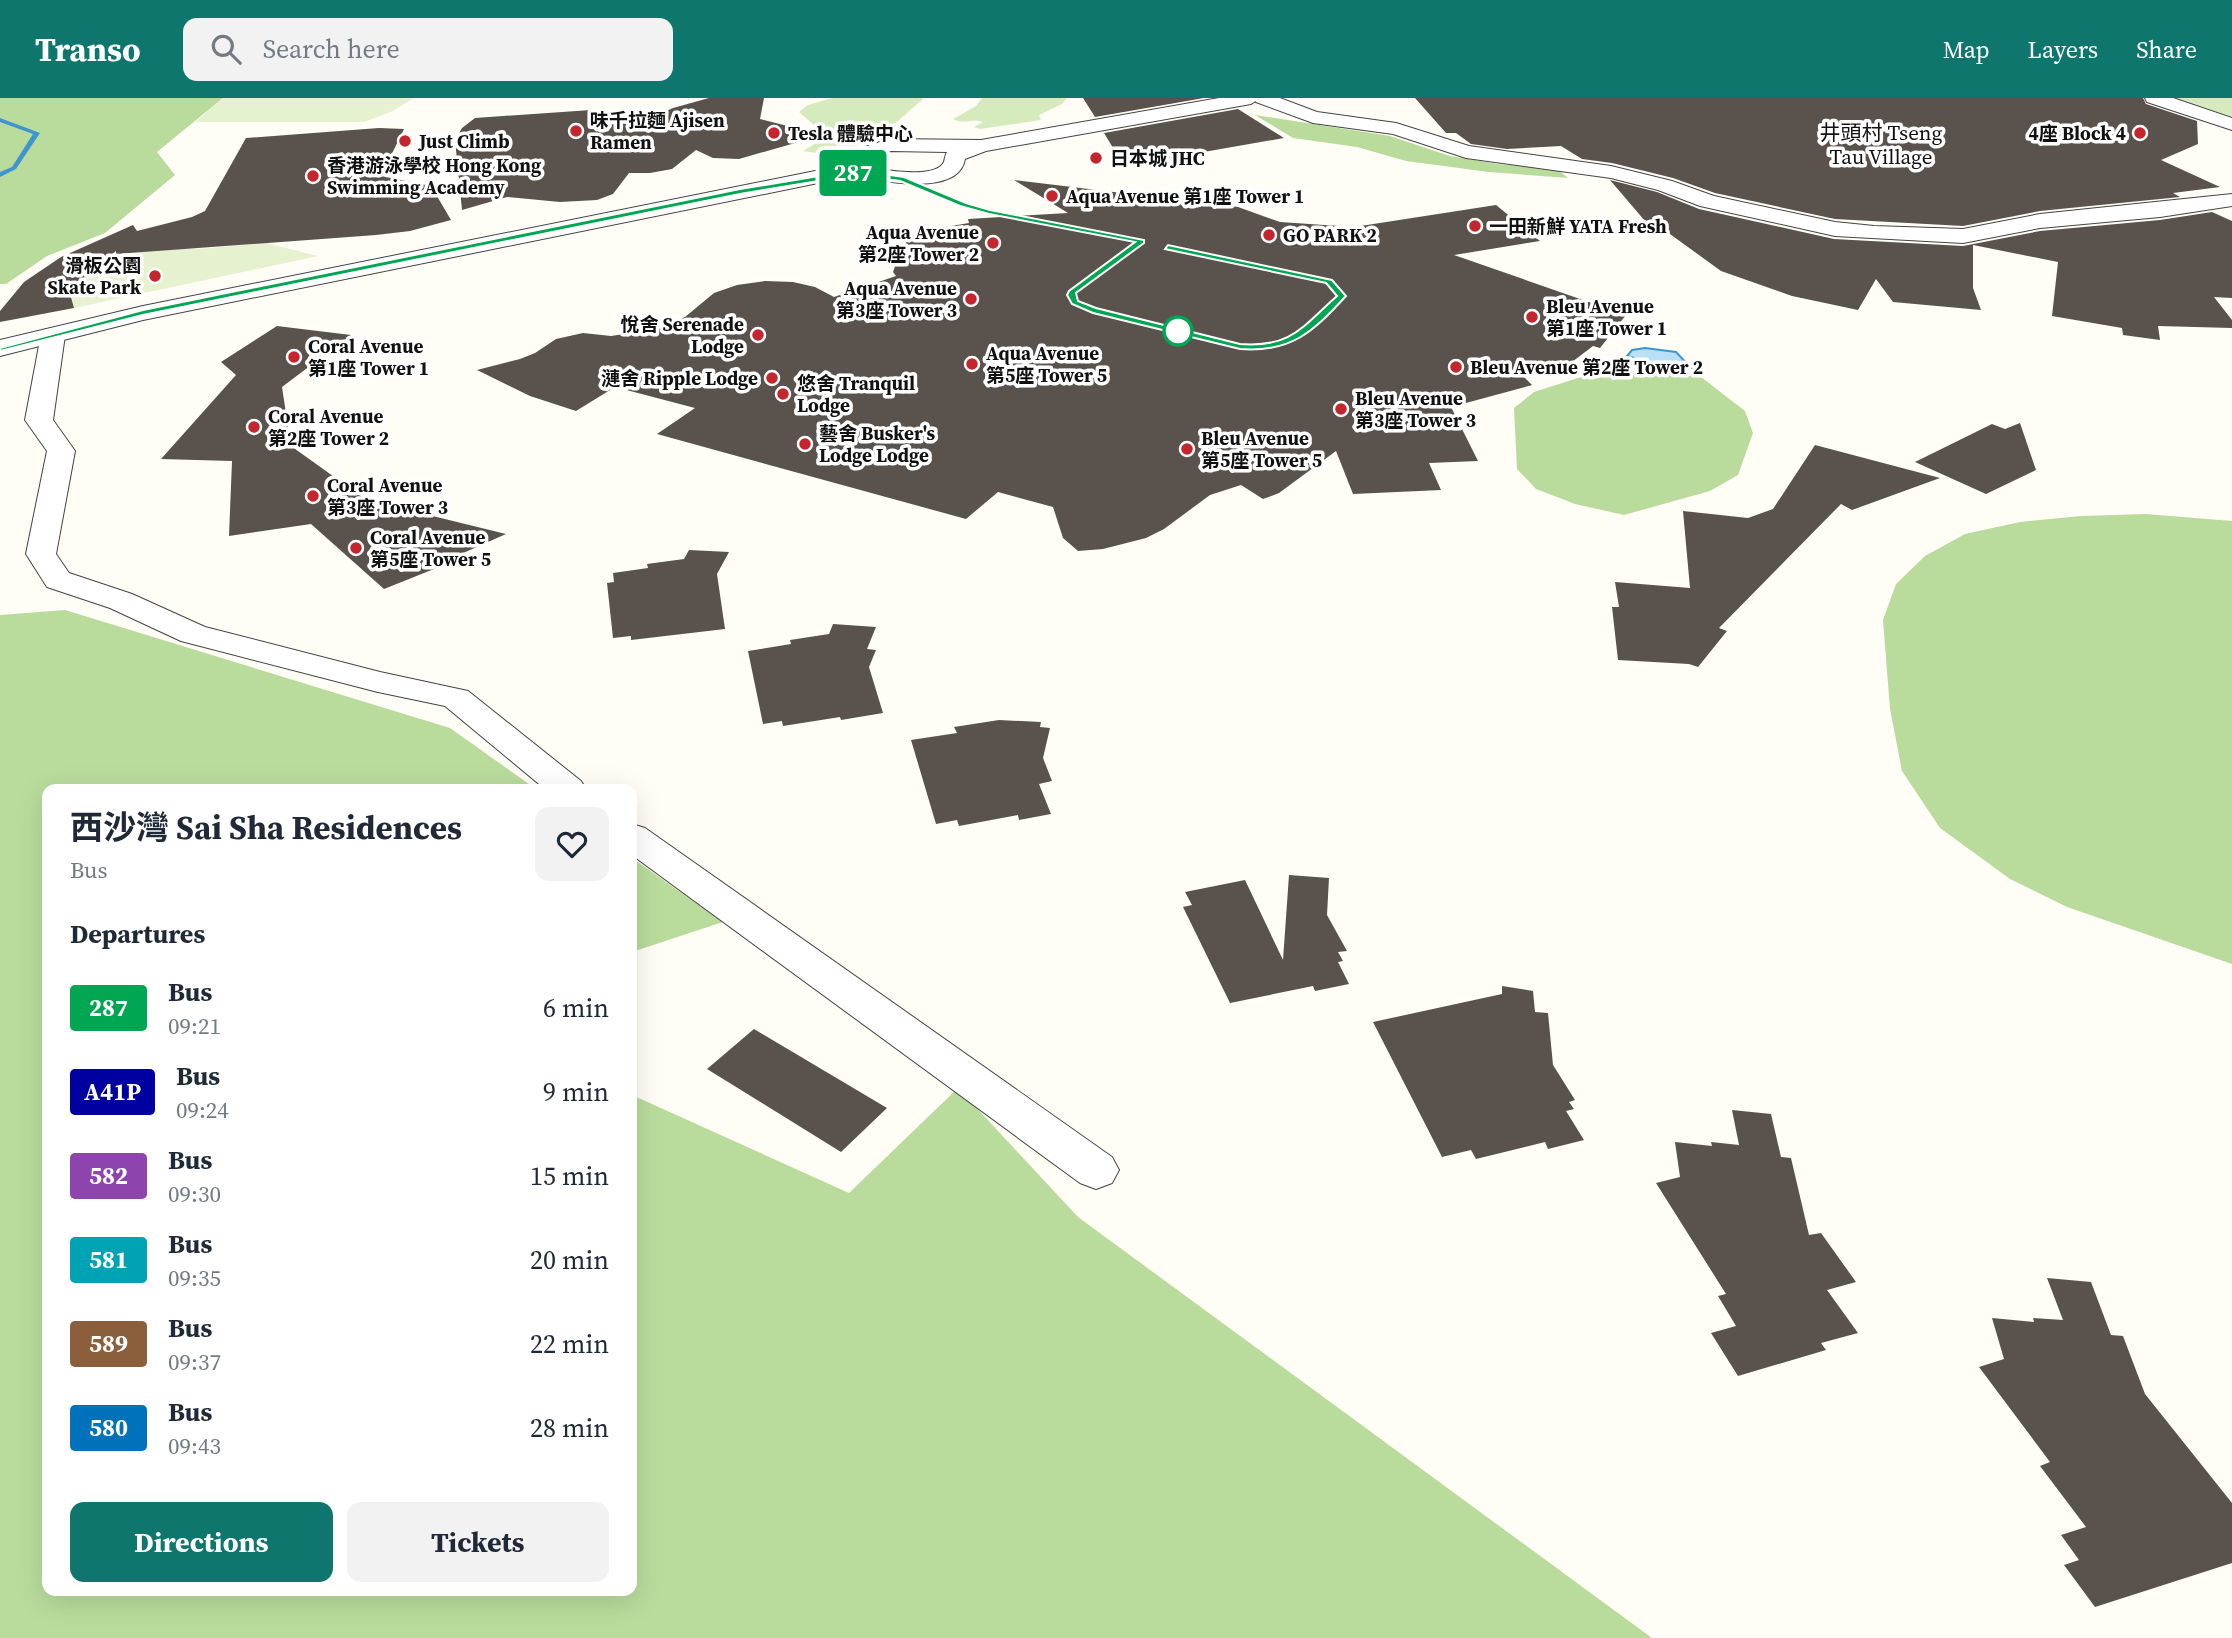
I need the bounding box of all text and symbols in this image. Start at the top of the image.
search box [183,18,673,81]
text: Transo [35,27,141,72]
icon: search [207,30,245,68]
text: Search here [263,31,400,67]
text: Map [1943,33,1990,66]
text: Layers [2028,33,2098,66]
text: Share [2136,33,2197,66]
place label: 味千拉麵 Ajisen Ramen [590,107,725,155]
district label: 井頭村 Tseng Tau Village [1820,118,1943,171]
place label: Tesla 體驗中心 [788,120,913,146]
place label: 4座 Block 4 [2028,120,2126,146]
marker: 味千拉麵 Ajisen Ramen [568,123,584,139]
marker: Tesla 體驗中心 [766,125,782,141]
marker: 4座 Block 4 [2132,125,2148,141]
place label: Just Climb [418,128,510,154]
marker: Just Climb [397,133,413,149]
place label: 日本城 JHC [1110,145,1205,171]
line badge: 287 [813,150,893,196]
marker: 日本城 JHC [1088,150,1104,166]
place label: 香港游泳學校 Hong Kong Swimming Academy [327,152,542,200]
text: 287 [833,156,873,189]
marker: 香港游泳學校 Hong Kong Swimming Academy [305,168,321,184]
place label: Aqua Avenue 第1座 Tower 1 [1066,183,1304,209]
marker: Aqua Avenue 第1座 Tower 1 [1044,188,1060,204]
place label: 一田新鮮 YATA Fresh [1489,213,1667,239]
marker: 一田新鮮 YATA Fresh [1467,218,1483,234]
place label: Aqua Avenue 第2座 Tower 2 [858,219,979,267]
place label: GO PARK 2 [1283,222,1377,248]
marker: GO PARK 2 [1261,227,1277,243]
marker: Aqua Avenue 第2座 Tower 2 [985,235,1001,251]
place label: 滑板公園 Skate Park [48,252,142,300]
marker: 滑板公園 Skate Park [147,268,163,284]
place label: Aqua Avenue 第3座 Tower 3 [836,275,957,323]
marker: Aqua Avenue 第3座 Tower 3 [963,291,979,307]
place label: Bleu Avenue 第1座 Tower 1 [1546,293,1667,341]
marker: Bleu Avenue 第1座 Tower 1 [1524,309,1540,325]
place label: 悅舍 Serenade Lodge [621,311,744,359]
unlabelled marker [1163,316,1193,346]
marker: 悅舍 Serenade Lodge [750,327,766,343]
place label: Coral Avenue 第1座 Tower 1 [308,333,429,381]
place label: Aqua Avenue 第5座 Tower 5 [986,340,1107,388]
marker: Coral Avenue 第1座 Tower 1 [286,349,302,365]
place label: Bleu Avenue 第2座 Tower 2 [1470,354,1703,380]
marker: Aqua Avenue 第5座 Tower 5 [964,356,980,372]
marker: Bleu Avenue 第2座 Tower 2 [1448,359,1464,375]
place label: 漣舍 Ripple Lodge [601,365,758,391]
marker: 漣舍 Ripple Lodge [764,370,780,386]
place label: 悠舍 Tranquil Lodge [797,370,915,418]
place label: Bleu Avenue 第3座 Tower 3 [1355,385,1476,433]
marker: 悠舍 Tranquil Lodge [775,386,791,402]
marker: Bleu Avenue 第3座 Tower 3 [1333,401,1349,417]
place label: Coral Avenue 第2座 Tower 2 [268,403,389,451]
marker: Coral Avenue 第2座 Tower 2 [246,419,262,435]
place label: 藝舍 Busker's Lodge Lodge [819,420,935,468]
place label: Bleu Avenue 第5座 Tower 5 [1201,425,1322,473]
marker: 藝舍 Busker's Lodge Lodge [797,436,813,452]
marker: Bleu Avenue 第5座 Tower 5 [1179,441,1195,457]
place label: Coral Avenue 第3座 Tower 3 [327,472,448,520]
marker: Coral Avenue 第3座 Tower 3 [305,488,321,504]
place label: Coral Avenue 第5座 Tower 5 [370,524,491,572]
marker: Coral Avenue 第5座 Tower 5 [348,540,364,556]
text: 西沙灣 Sai Sha Residences [70,805,462,850]
button: heart [535,807,609,881]
text: Bus [70,854,107,886]
text: Departures [70,916,205,952]
text: Bus [168,974,212,1010]
text: 6 min [543,990,609,1026]
text: 287 [89,991,128,1024]
text: 09:21 [168,1010,221,1042]
text: Bus [176,1058,220,1094]
text: 9 min [543,1074,609,1110]
text: A41P [84,1075,141,1108]
text: 09:24 [176,1094,229,1126]
text: Bus [168,1142,212,1178]
text: 15 min [530,1158,609,1194]
text: 582 [89,1159,128,1192]
text: 09:30 [168,1178,221,1210]
text: Bus [168,1226,212,1262]
text: 20 min [530,1242,609,1278]
text: 581 [89,1243,128,1276]
text: 09:35 [168,1262,221,1294]
text: Bus [168,1310,212,1346]
text: 22 min [530,1326,609,1362]
text: 589 [89,1327,128,1360]
text: 09:37 [168,1346,221,1378]
text: Bus [168,1394,212,1430]
text: 28 min [530,1410,609,1446]
text: 580 [89,1411,128,1444]
text: 09:43 [168,1430,221,1462]
button: Directions [70,1502,333,1582]
button: Tickets [347,1502,609,1582]

